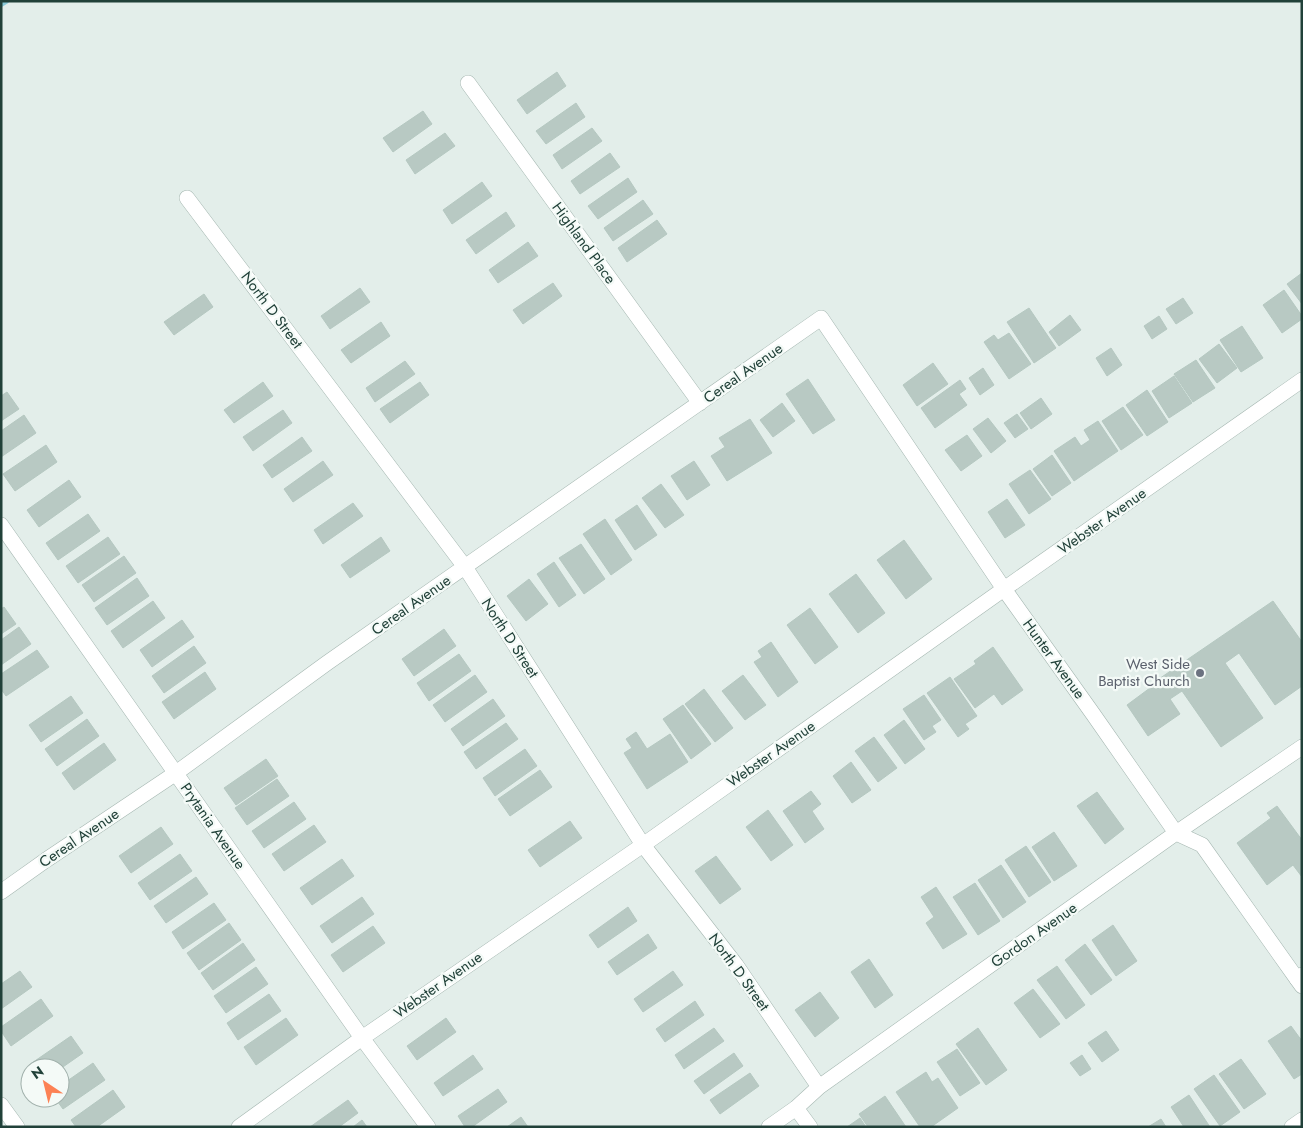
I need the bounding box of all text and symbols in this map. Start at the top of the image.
street label: Highland Place [547,198,621,289]
street label: North D Street [236,267,309,353]
street label: Cereal Avenue [699,337,787,409]
street label: Webster Avenue [1053,482,1151,560]
street label: Cereal Avenue [367,569,455,641]
street label: North D Street [476,594,544,683]
street label: Hunter Avenue [1017,614,1091,704]
place label: West Side Baptist Church [1098,653,1190,692]
marker: West Side Baptist Church [1194,667,1206,679]
street label: Webster Avenue [722,715,820,793]
street label: Prytania Avenue [175,778,251,874]
street label: Cereal Avenue [34,803,124,873]
street label: Gordon Avenue [986,897,1082,973]
street label: North D Street [703,929,775,1016]
street label: Webster Avenue [389,946,487,1024]
north arrow [20,1058,70,1108]
text: N [27,1061,48,1084]

